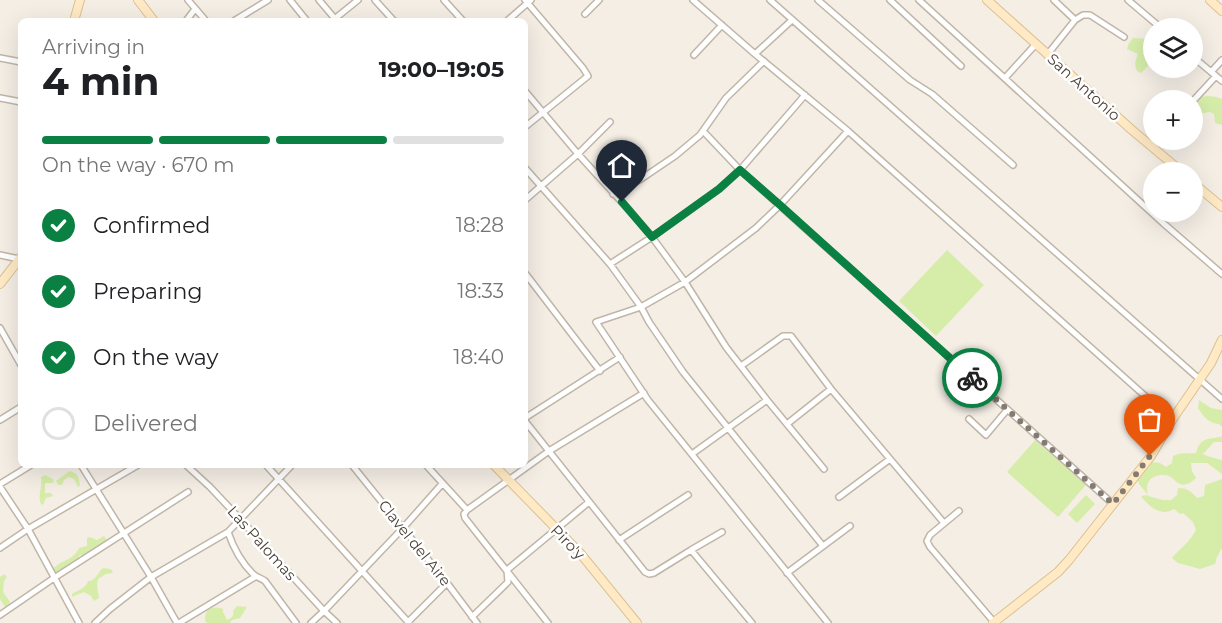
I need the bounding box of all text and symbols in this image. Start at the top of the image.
map controls [1143,18,1203,222]
button: layers [1143,18,1203,78]
text: Arriving in [42,35,145,59]
street label: San Antonio [1044,49,1124,125]
text: 19:00–19:05 [379,56,504,83]
text: 4 min [42,57,160,105]
button: + [1143,90,1203,150]
pin [596,140,647,202]
icon: home [605,149,638,182]
text: On the way · 670 m [42,153,235,177]
button: − [1143,162,1203,222]
icon: check [42,209,75,242]
text: Confirmed [93,212,210,239]
text: 18:28 [456,213,504,237]
icon: check [42,275,75,308]
text: Preparing [93,278,202,305]
text: 18:33 [457,279,504,303]
icon: check [42,341,75,374]
text: On the way [93,344,218,371]
text: 18:40 [453,345,504,369]
courier [942,348,1002,408]
icon: bike [956,362,989,395]
pin [1124,394,1175,456]
icon: bag [1133,403,1166,436]
text: Delivered [93,410,198,437]
street label: Clavel del Aire [375,496,455,590]
street label: Las Palomas [224,502,300,584]
street label: Piro'y [547,521,590,564]

